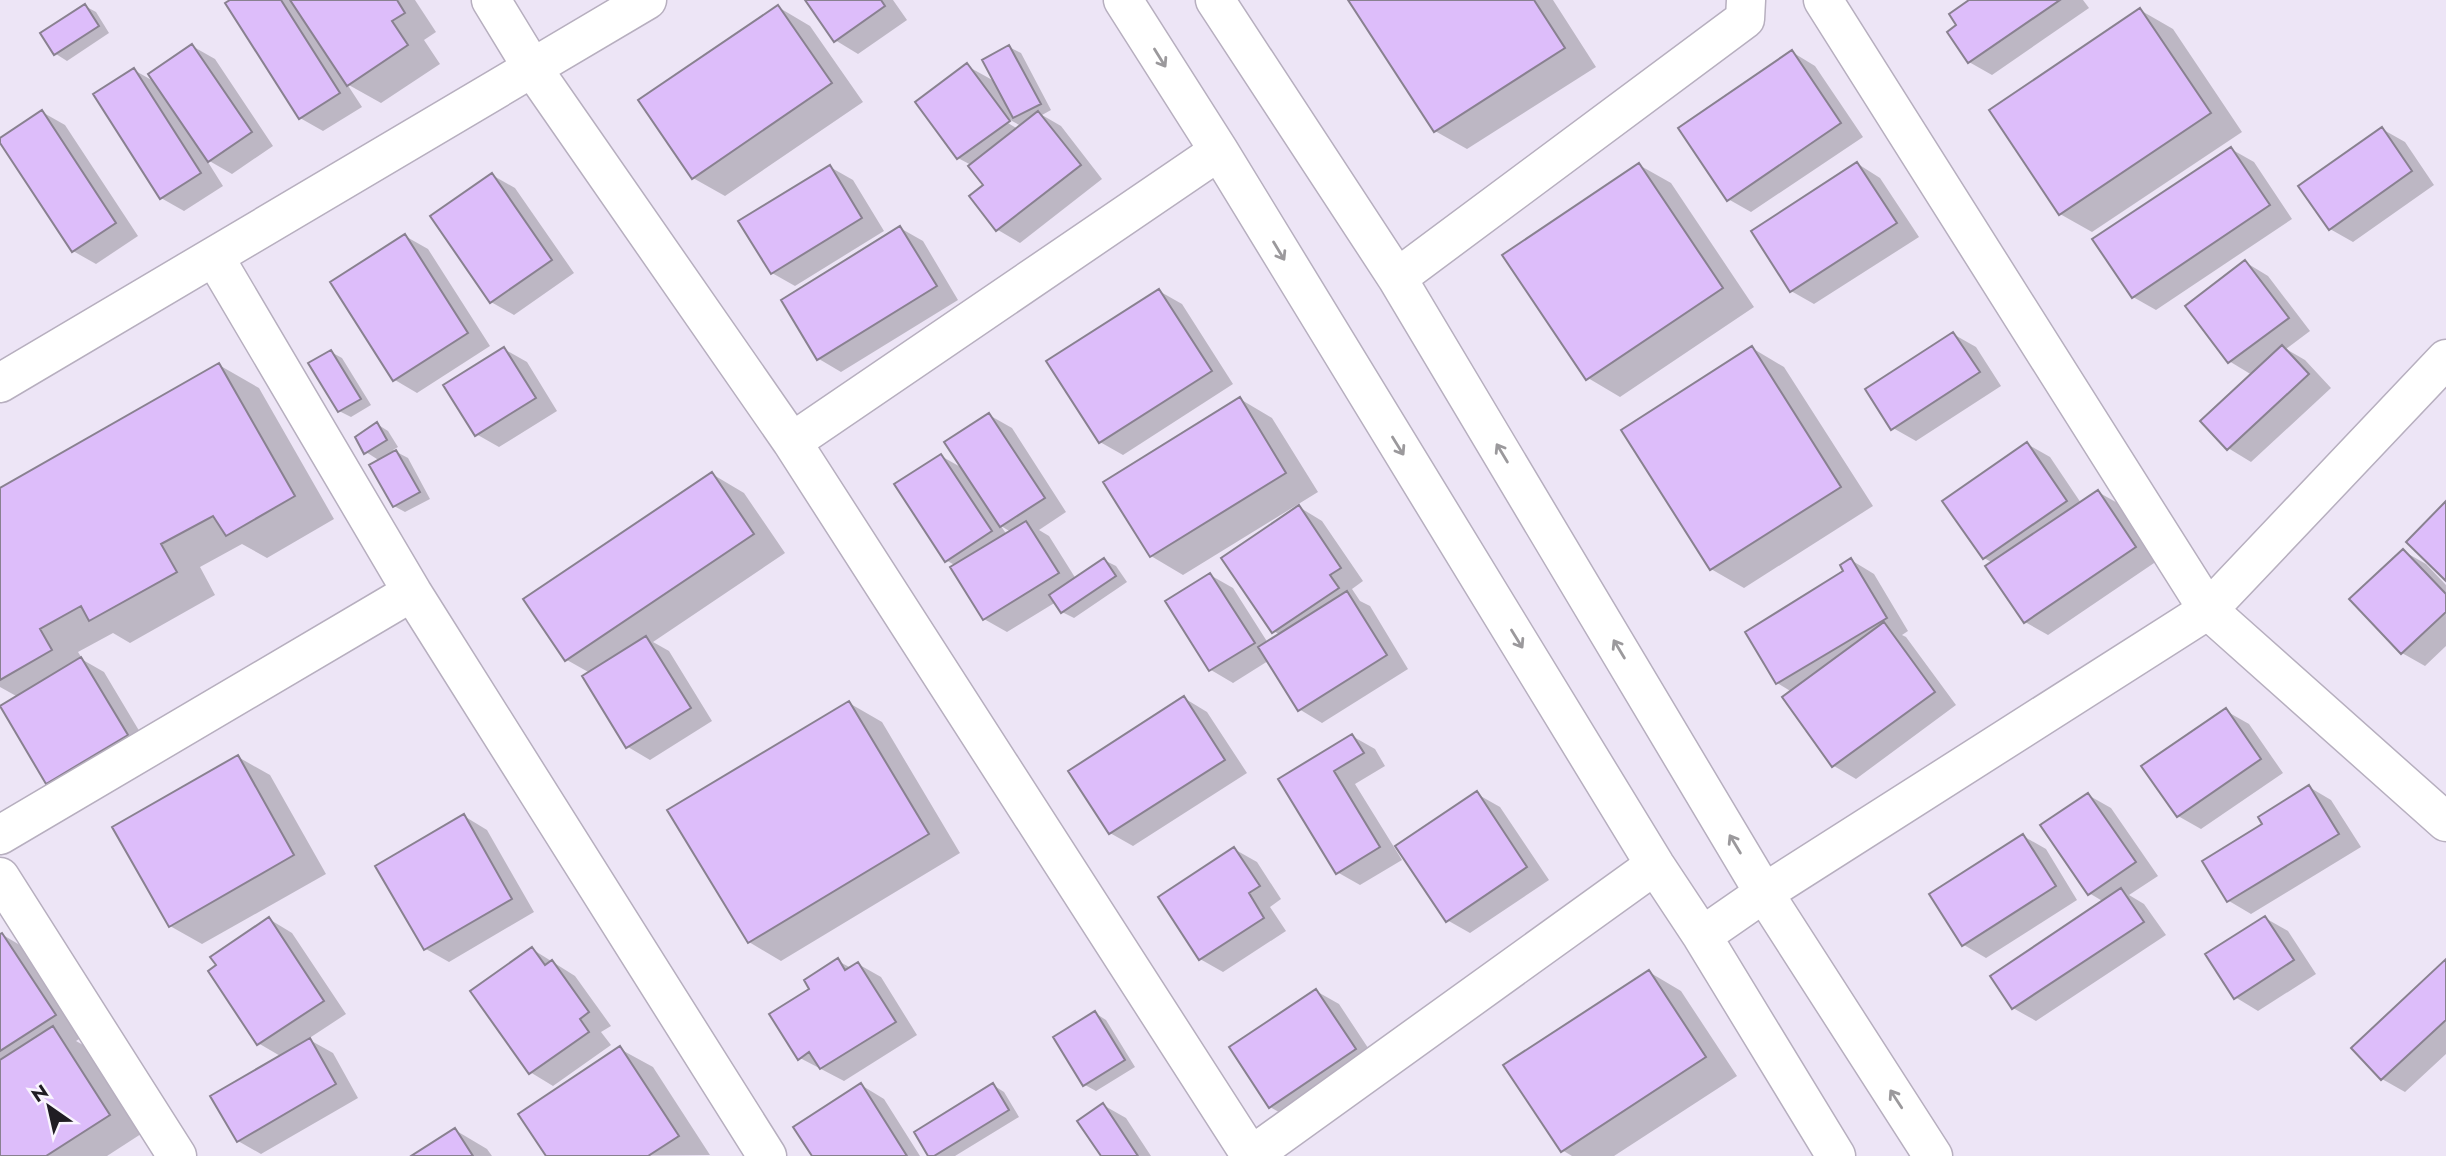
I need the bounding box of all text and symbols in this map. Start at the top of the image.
one-way arrow [1153,47,1167,67]
one-way arrow [1272,241,1286,261]
one-way arrow [1391,435,1405,455]
one-way arrow [1495,444,1509,464]
one-way arrow [1510,629,1524,649]
one-way arrow [1611,639,1625,659]
one-way arrow [1728,835,1742,855]
north arrow [14,1072,84,1142]
text: N [26,1078,54,1109]
one-way arrow [1889,1089,1903,1109]

